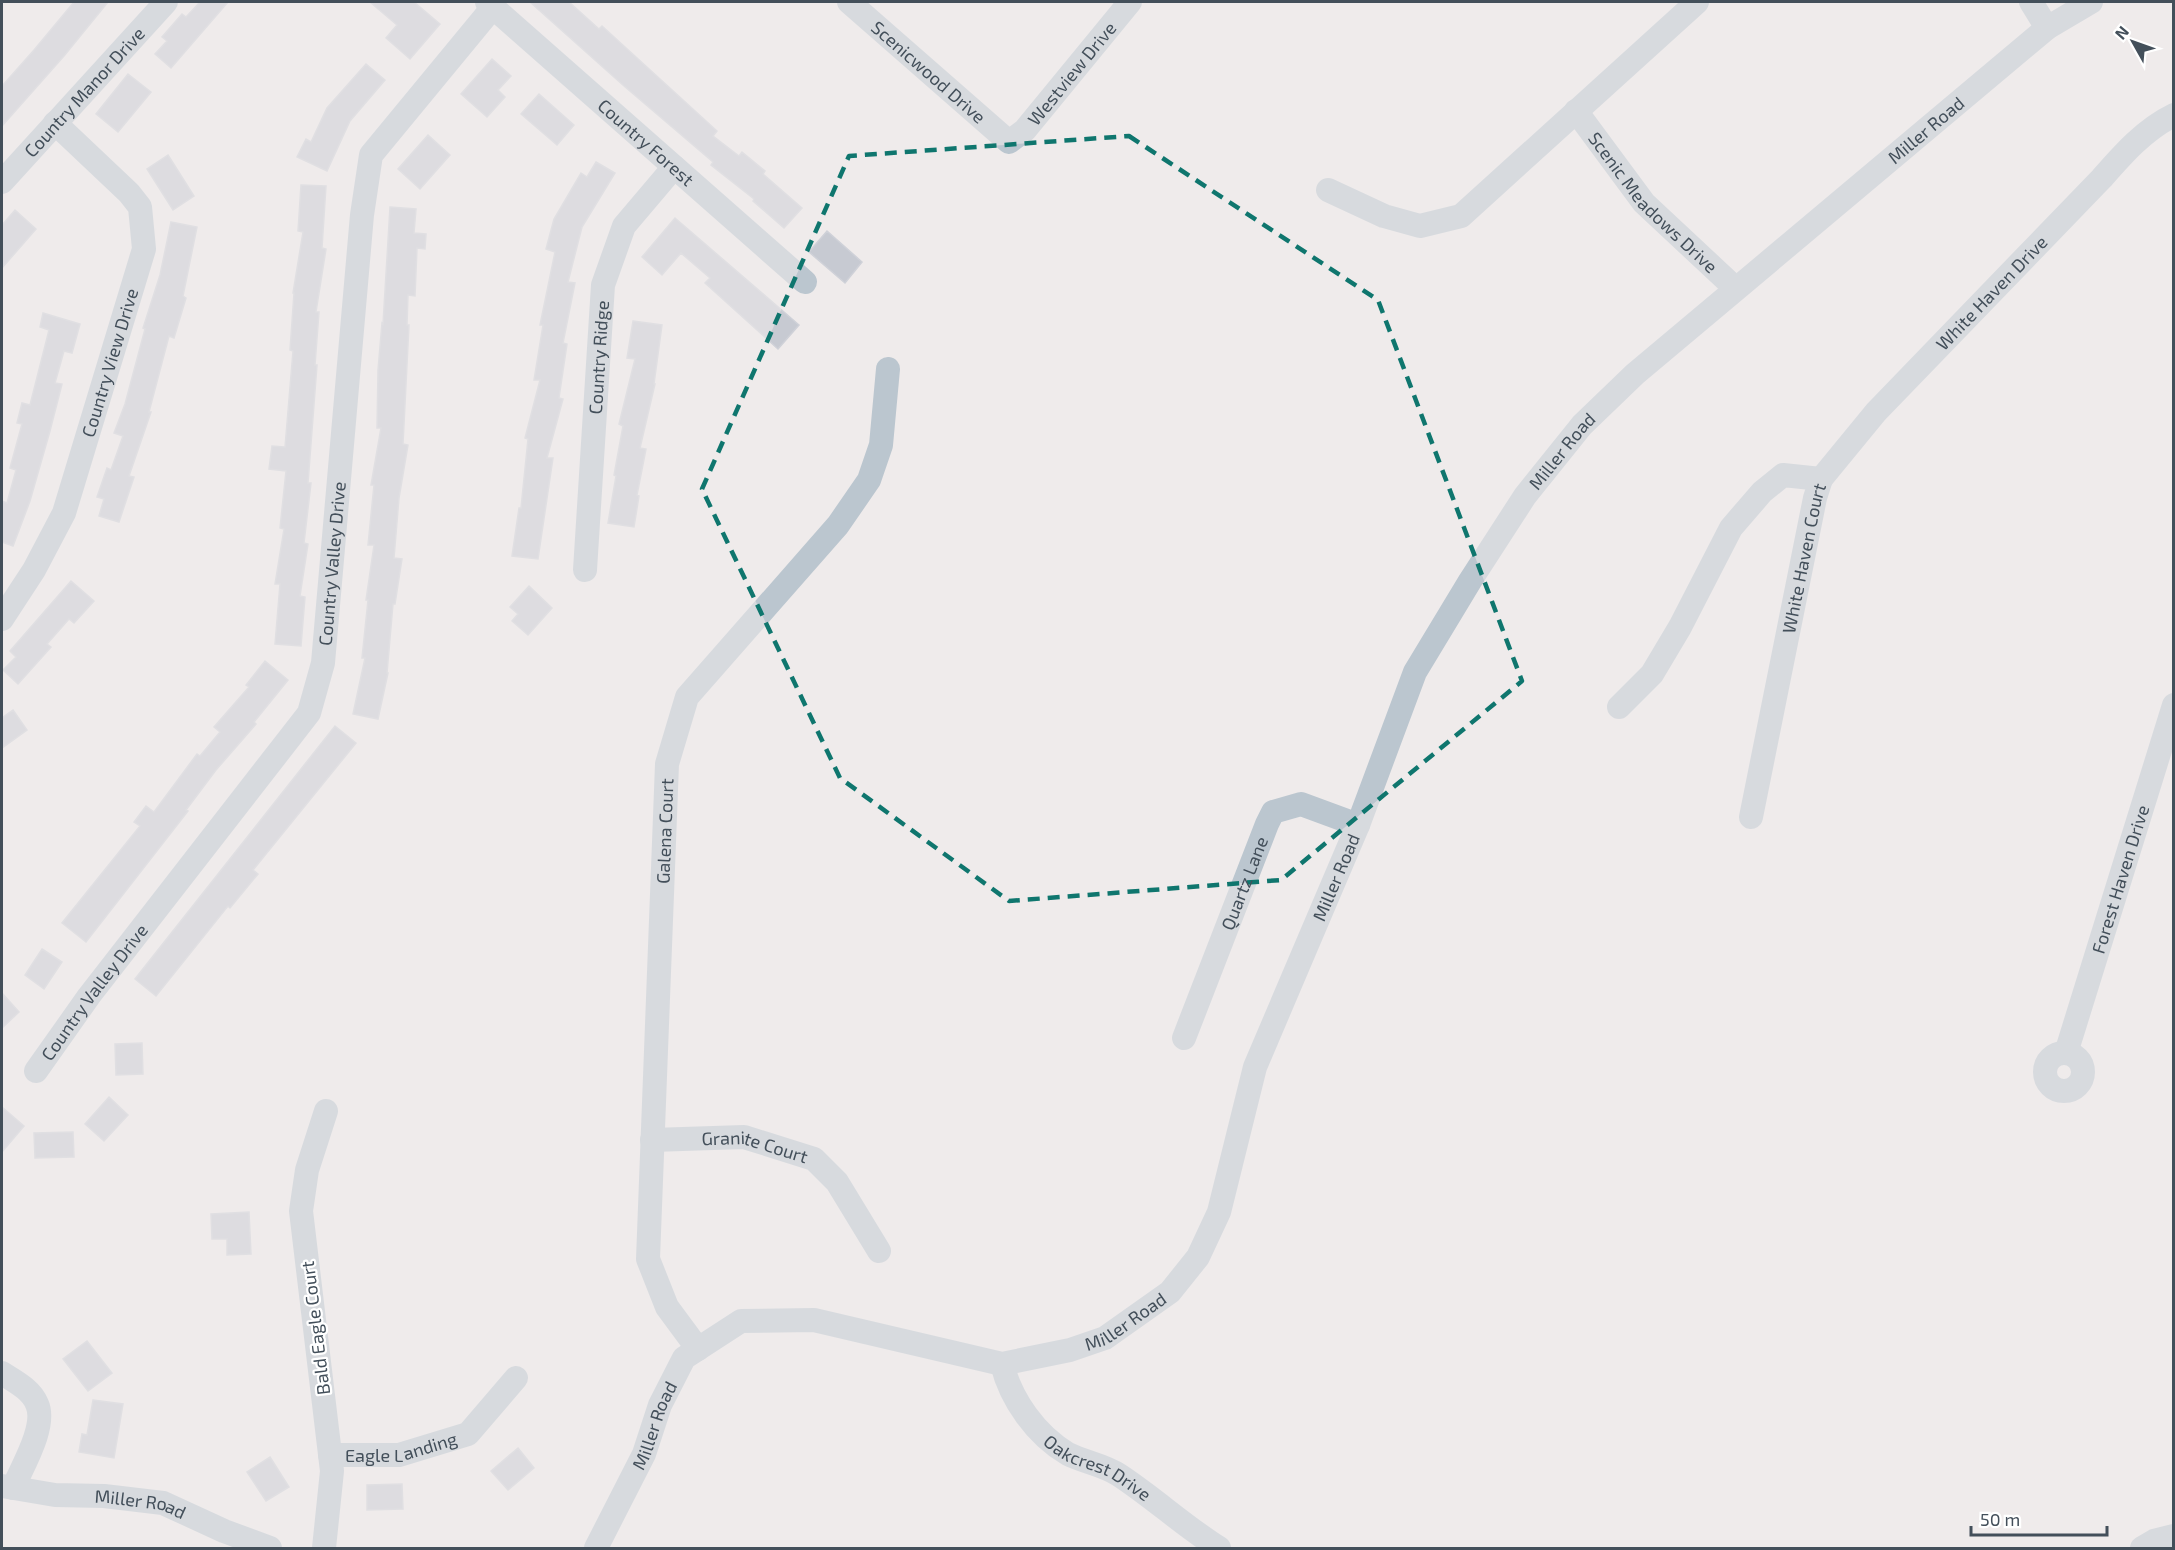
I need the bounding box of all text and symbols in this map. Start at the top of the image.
north arrow [2103,12,2163,72]
street label: Scenicwood Drive [867,16,990,128]
street label: Westview Drive [1023,17,1120,129]
street label: Country Manor Drive [19,22,149,161]
text: N [2110,22,2132,43]
street label: Miller Road [1883,91,1968,168]
street label: Country Forest [594,94,699,190]
street label: Scenic Meadows Drive [1584,127,1722,277]
street label: White Haven Drive [1931,231,2052,354]
street label: Country View Drive [77,286,142,440]
street label: Country Ridge [584,300,613,415]
street label: Miller Road [1524,408,1600,494]
street label: White Haven Court [1777,480,1830,635]
street label: Country Valley Drive [314,481,350,647]
street label: Galena Court [651,778,677,884]
street label: Forest Haven Drive [2087,802,2153,956]
street label: Miller Road [1307,830,1364,924]
street label: Quartz Lane [1216,833,1272,933]
street label: Country Valley Drive [36,919,152,1065]
street label: Granite Court [701,1126,811,1167]
street label: Bald Eagle Court [296,1260,334,1396]
street label: Miller Road [1082,1287,1170,1355]
street label: Miller Road [627,1377,681,1473]
street label: Eagle Landing [345,1427,460,1466]
street label: Oakcrest Drive [1039,1430,1156,1505]
street label: Miller Road [95,1485,190,1523]
scale bar [1971,1499,2108,1537]
text: 50 m [1980,1508,2020,1530]

